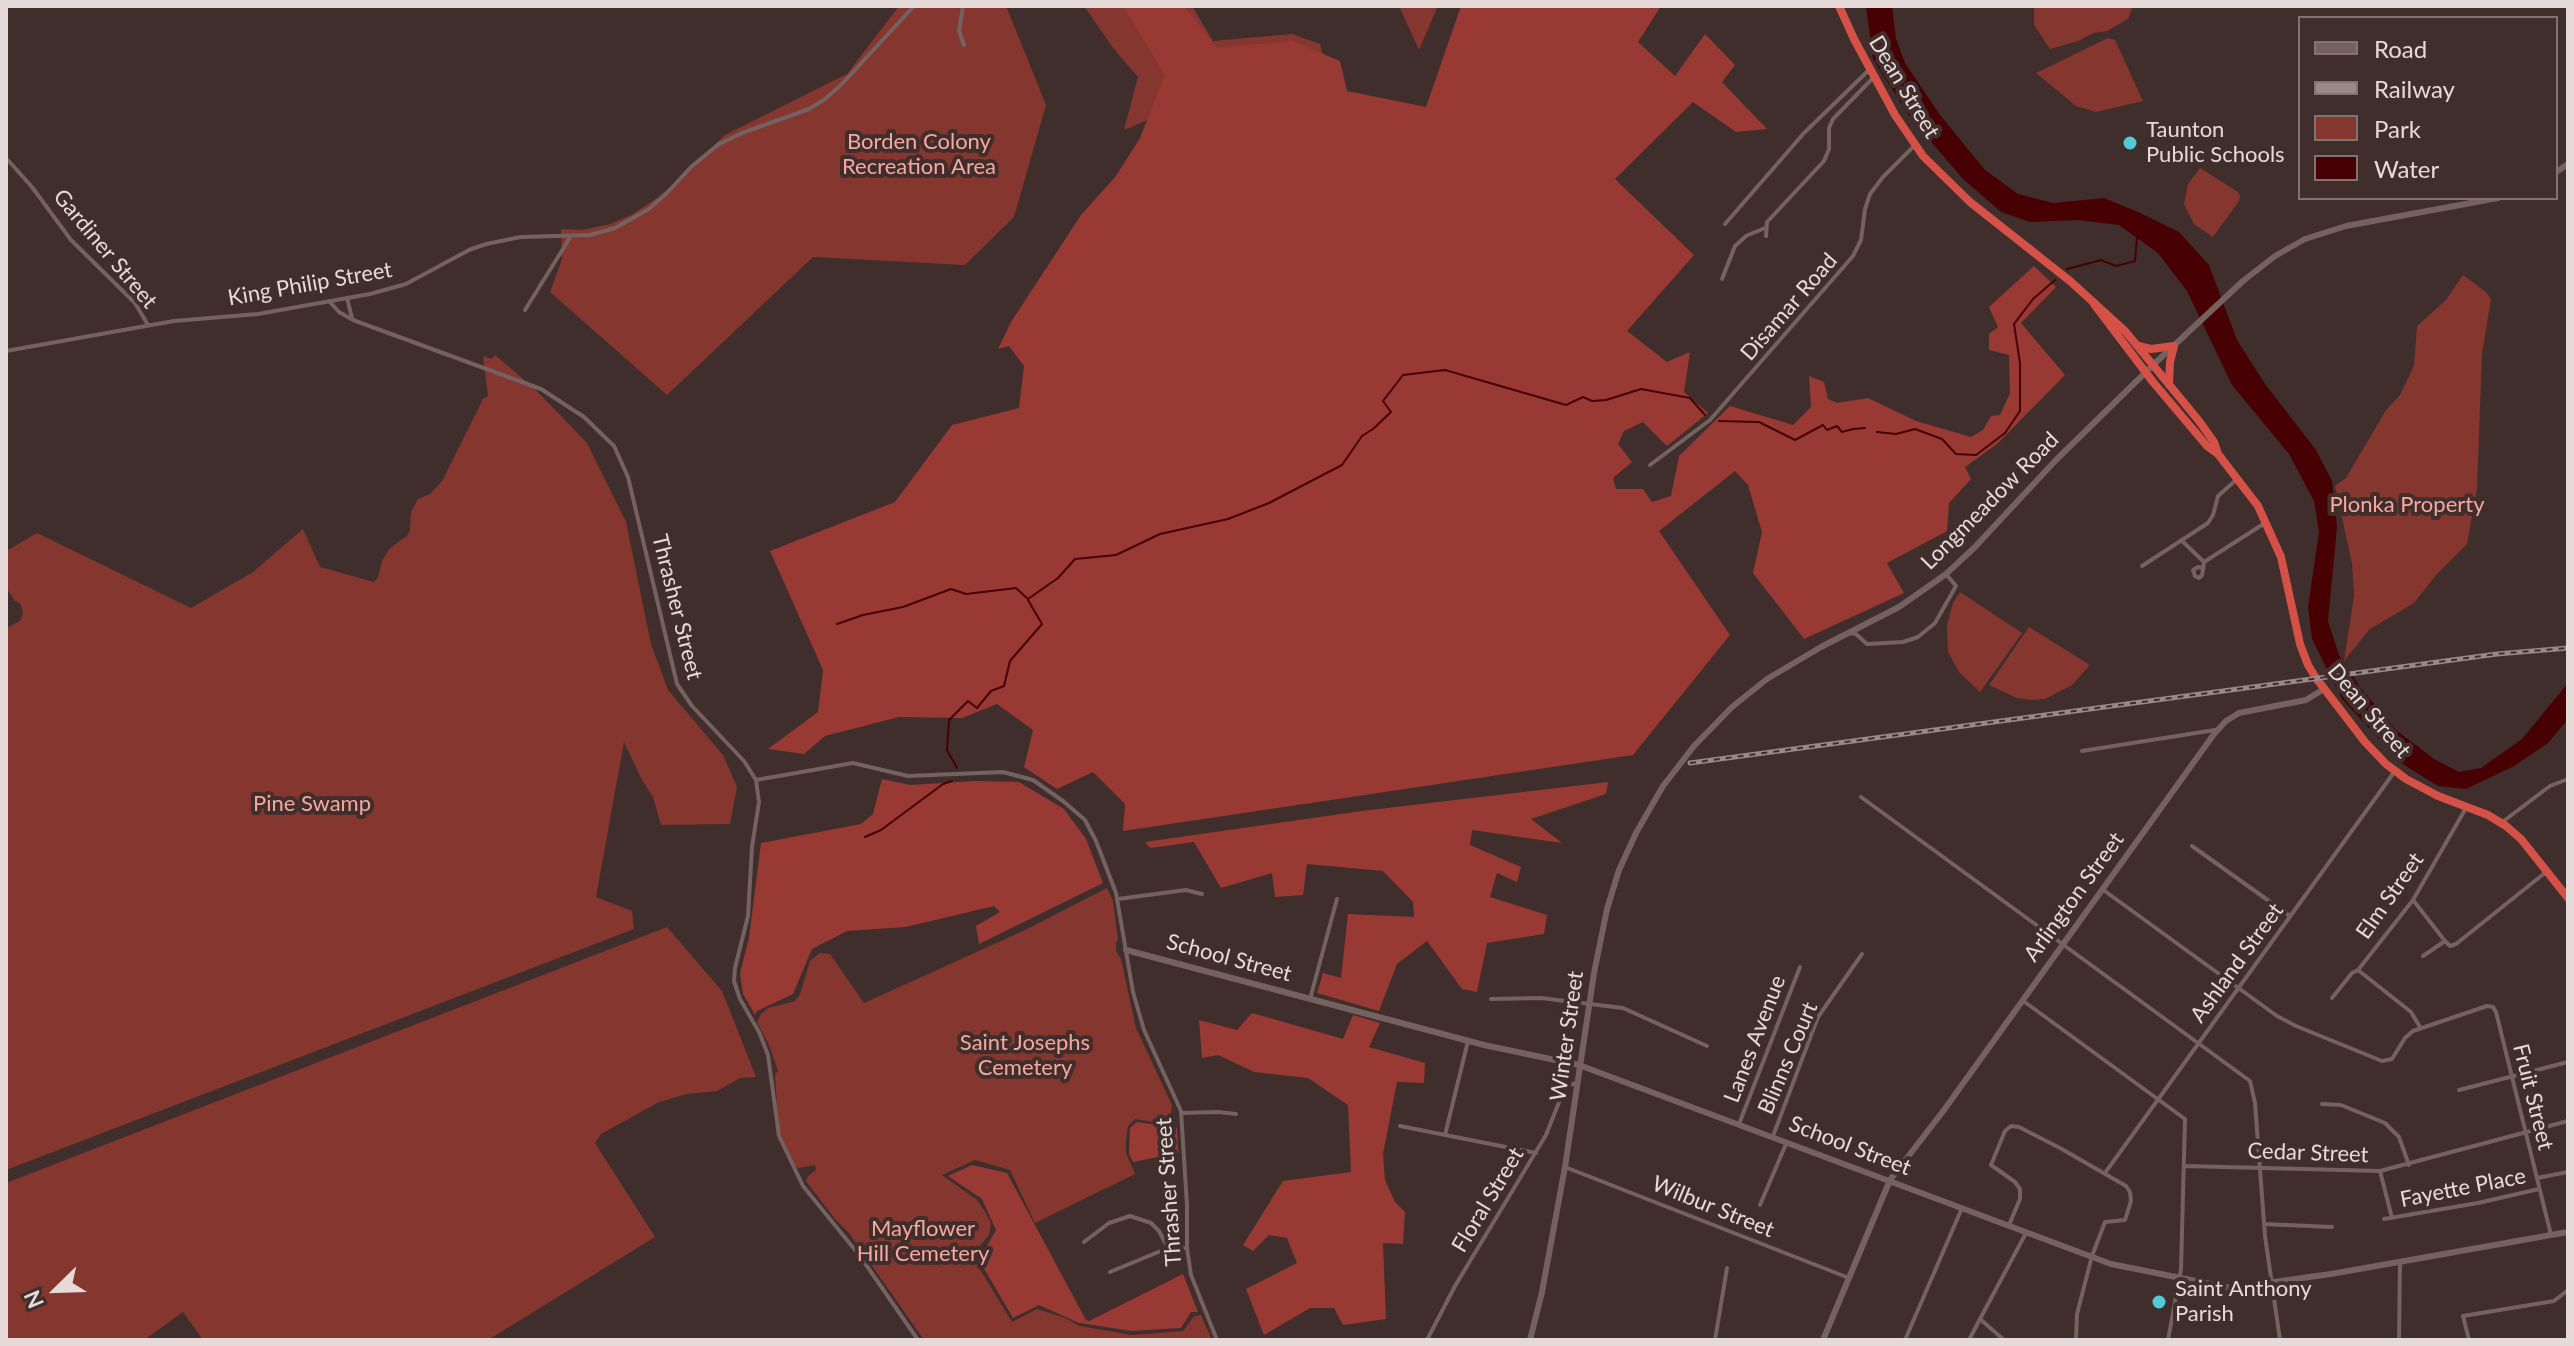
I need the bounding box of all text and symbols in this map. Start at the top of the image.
legend [2298,16,2558,200]
street label: Dean Street [1863,31,1945,143]
text: Road [2374,34,2427,63]
text: Railway [2374,74,2455,103]
text: Park [2374,114,2421,143]
place label: Taunton Public Schools [2146,117,2285,168]
park label: Borden Colony Recreation Area [842,129,996,180]
marker: Taunton Public Schools [2121,134,2139,152]
text: Water [2374,154,2439,183]
street label: Gardiner Street [47,184,163,314]
street label: Disamar Road [1735,248,1843,366]
street label: King Philip Street [226,257,394,311]
street label: Longmeadow Road [1916,427,2064,575]
park label: Plonka Property [2329,492,2485,518]
street label: Thrasher Street [646,532,708,682]
street label: Dean Street [2322,658,2416,764]
park label: Pine Swamp [253,791,371,817]
street label: Arlington Street [2018,827,2130,967]
street label: Elm Street [2351,848,2429,944]
street label: Ashland Street [2185,898,2289,1028]
street label: School Street [1164,929,1294,987]
street label: Winter Street [1545,969,1589,1103]
street label: Lanes Avenue [1719,972,1791,1106]
street label: Blinns Court [1753,998,1823,1118]
park label: Saint Josephs Cemetery [960,1030,1090,1082]
street label: Fruit Street [2507,1041,2559,1153]
street label: School Street [1785,1111,1915,1181]
street label: Thrasher Street [1151,1117,1187,1267]
street label: Cedar Street [2247,1138,2369,1168]
street label: Floral Street [1446,1143,1530,1257]
street label: Fayette Place [2398,1163,2528,1213]
street label: Wilbur Street [1648,1171,1778,1243]
park label: Mayflower Hill Cemetery [857,1216,989,1268]
north arrow [16,1250,96,1330]
place label: Saint Anthony Parish [2175,1276,2312,1328]
text: N [18,1287,49,1313]
marker: Saint Anthony Parish [2150,1293,2168,1311]

